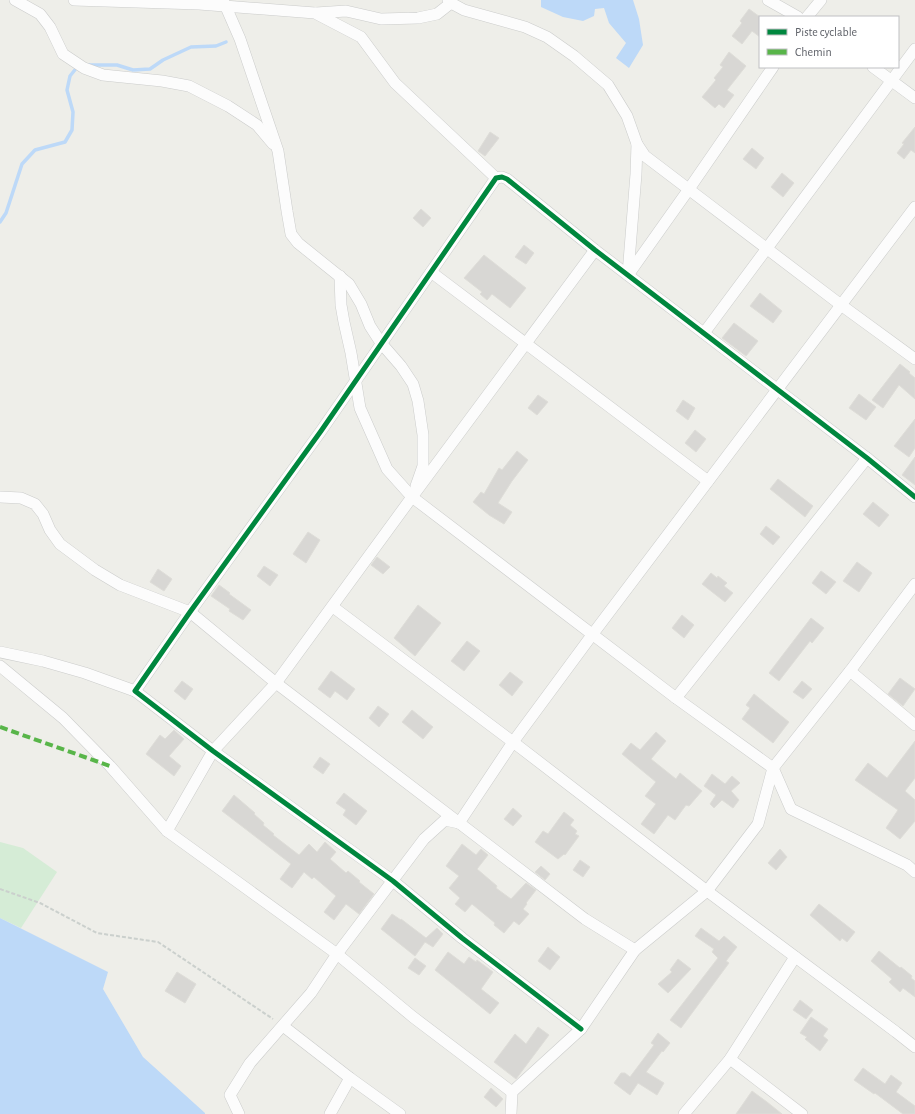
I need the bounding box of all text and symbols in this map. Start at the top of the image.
legend [759,16,899,68]
text: Piste cyclable [795,26,857,39]
text: Chemin [795,46,832,58]

